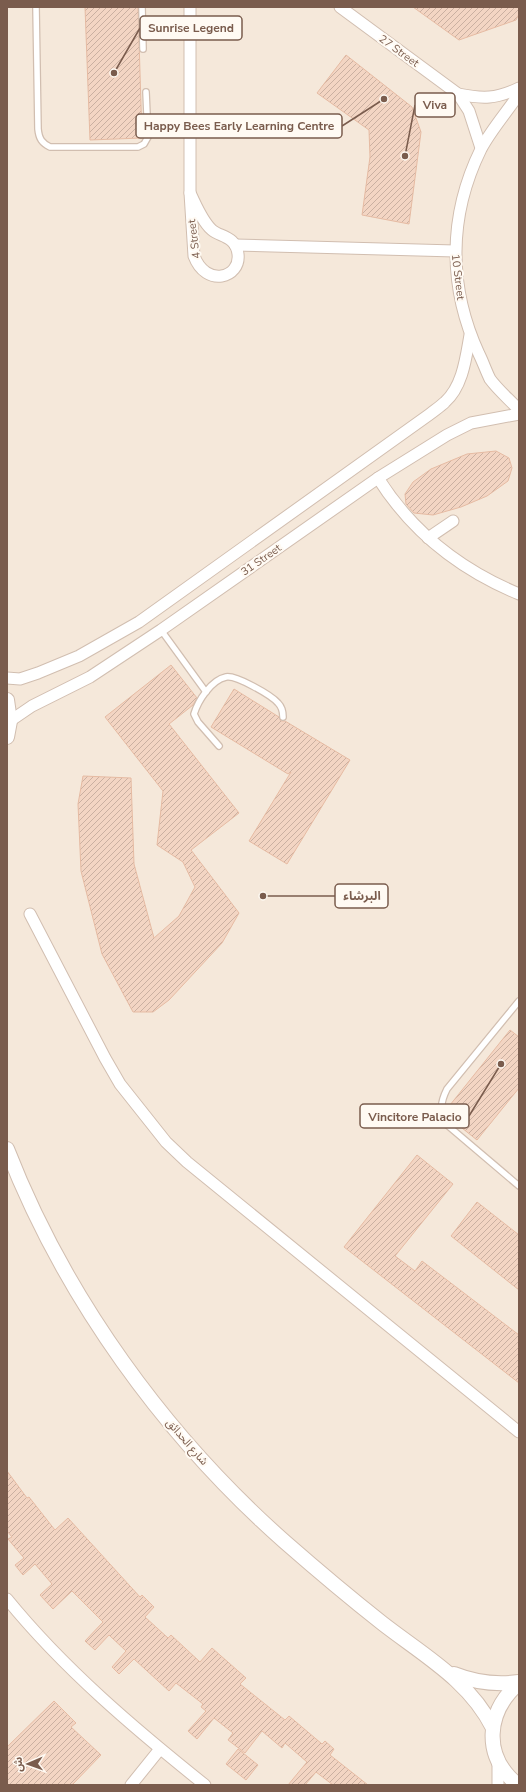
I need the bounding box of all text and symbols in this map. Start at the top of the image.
callout: Sunrise Legend [140,16,242,40]
text: Sunrise Legend [148,20,234,36]
street label: 27 Street [376,31,422,71]
callout: Viva [415,93,455,117]
text: Viva [422,97,447,113]
callout: Happy Bees Early Learning Centre [136,114,342,138]
text: Happy Bees Early Learning Centre [144,118,335,134]
street label: 4 Street [184,218,204,259]
street label: 10 Street [448,253,468,301]
street label: 31 Street [238,541,284,579]
callout: البرشاء [335,884,388,908]
text: البرشاء [343,888,381,904]
callout: Vincitore Palacio [360,1104,469,1128]
text: Vincitore Palacio [367,1109,462,1125]
street label: شارع الحدائق [163,1416,212,1469]
north arrow [8,1744,48,1784]
text: ش [11,1757,26,1772]

